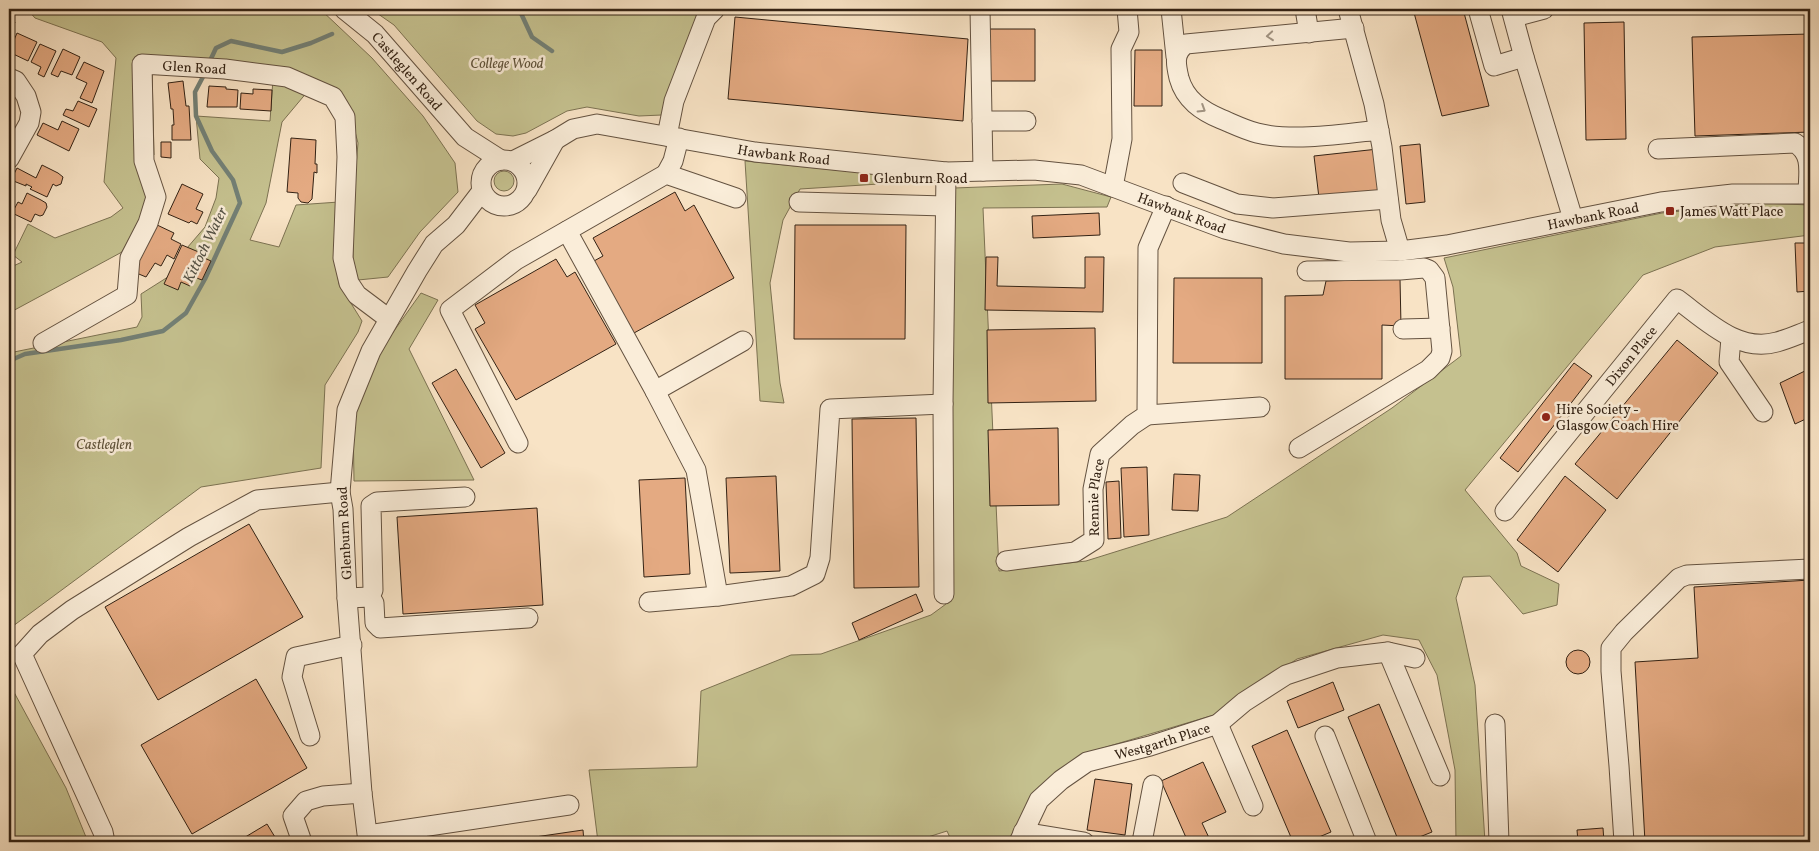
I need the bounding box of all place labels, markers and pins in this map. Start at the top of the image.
place label: Glenburn Road [874,170,968,189]
marker: Glenburn Road [858,172,870,184]
place label: James Watt Place [1680,203,1784,222]
marker: James Watt Place [1664,205,1676,217]
place label: Hire Society - Glasgow Coach Hire [1556,401,1679,436]
marker: Hire Society - Glasgow Coach Hire [1540,411,1552,423]

